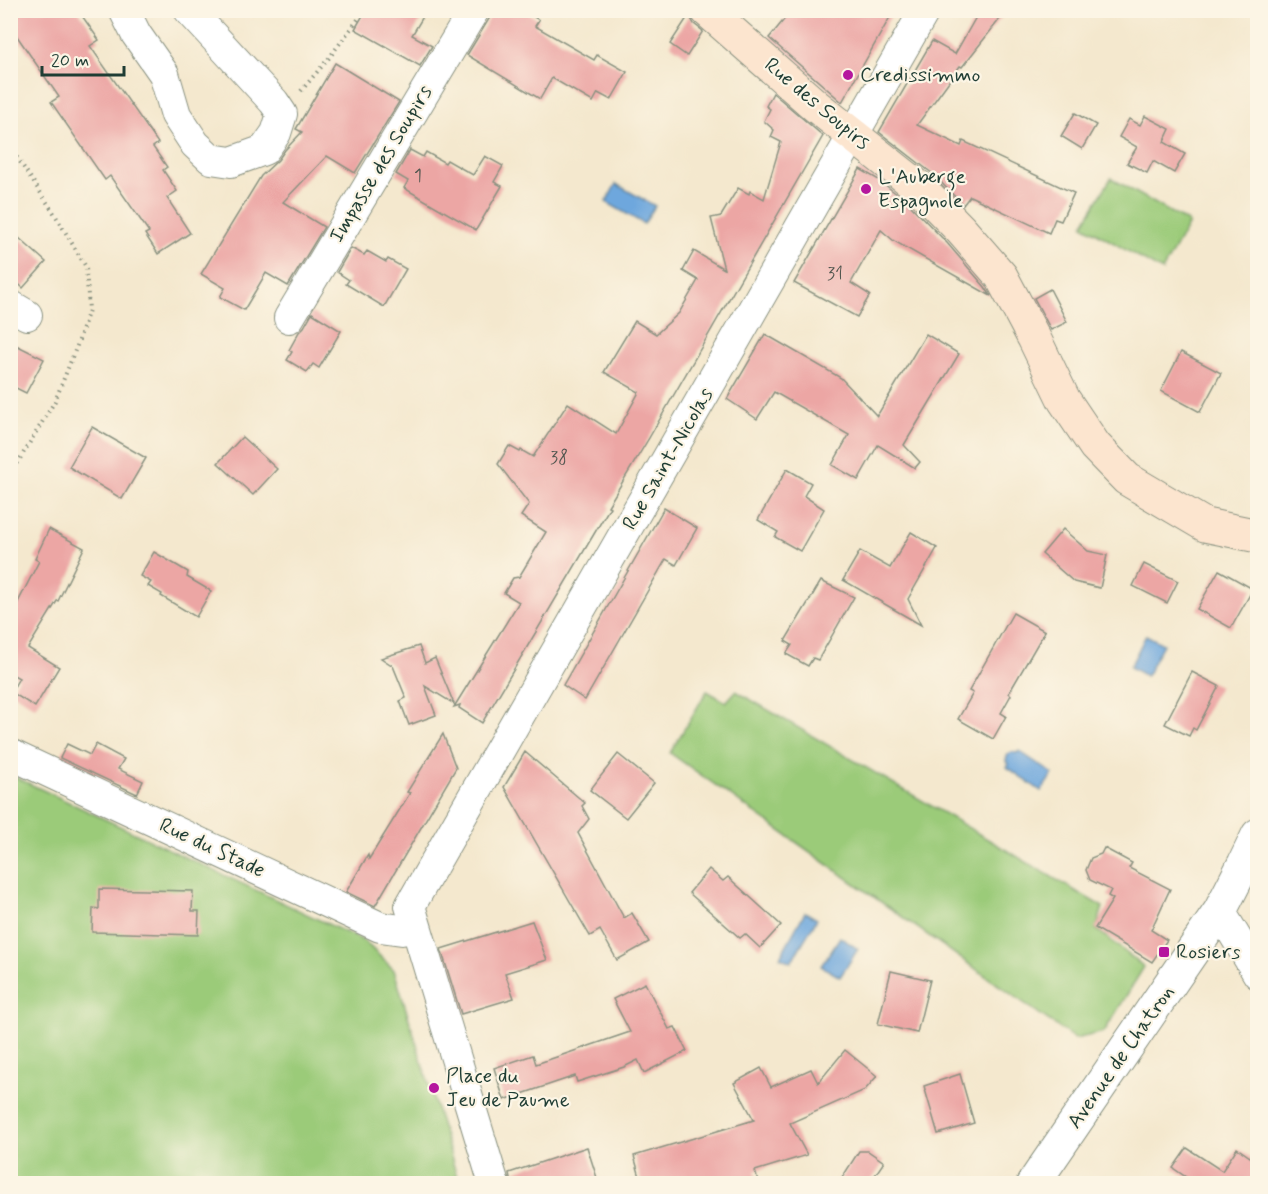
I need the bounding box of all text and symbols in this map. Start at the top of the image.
scale bar [42,39,124,77]
text: 20 m [51,49,89,73]
street label: Rue des Soupirs [758,51,876,157]
place label: Credissimmo [860,61,980,89]
marker: Credissimmo [841,68,855,82]
street label: Impasse des Soupirs [323,80,439,248]
place label: L'Auberge Espagnole [878,163,966,216]
house number: 1 [414,164,422,188]
marker: L'Auberge Espagnole [859,182,873,196]
house number: 31 [827,262,843,286]
street label: Rue Saint-Nicolas [616,383,720,535]
house number: 38 [550,446,568,470]
street label: Rue du Stade [155,811,269,885]
place label: Rosiers [1176,938,1240,966]
marker: Rosiers [1157,945,1171,959]
street label: Avenue de Chatron [1061,980,1181,1134]
place label: Place du Jeu de Paume [446,1062,570,1114]
marker: Place du Jeu de Paume [427,1081,441,1095]

